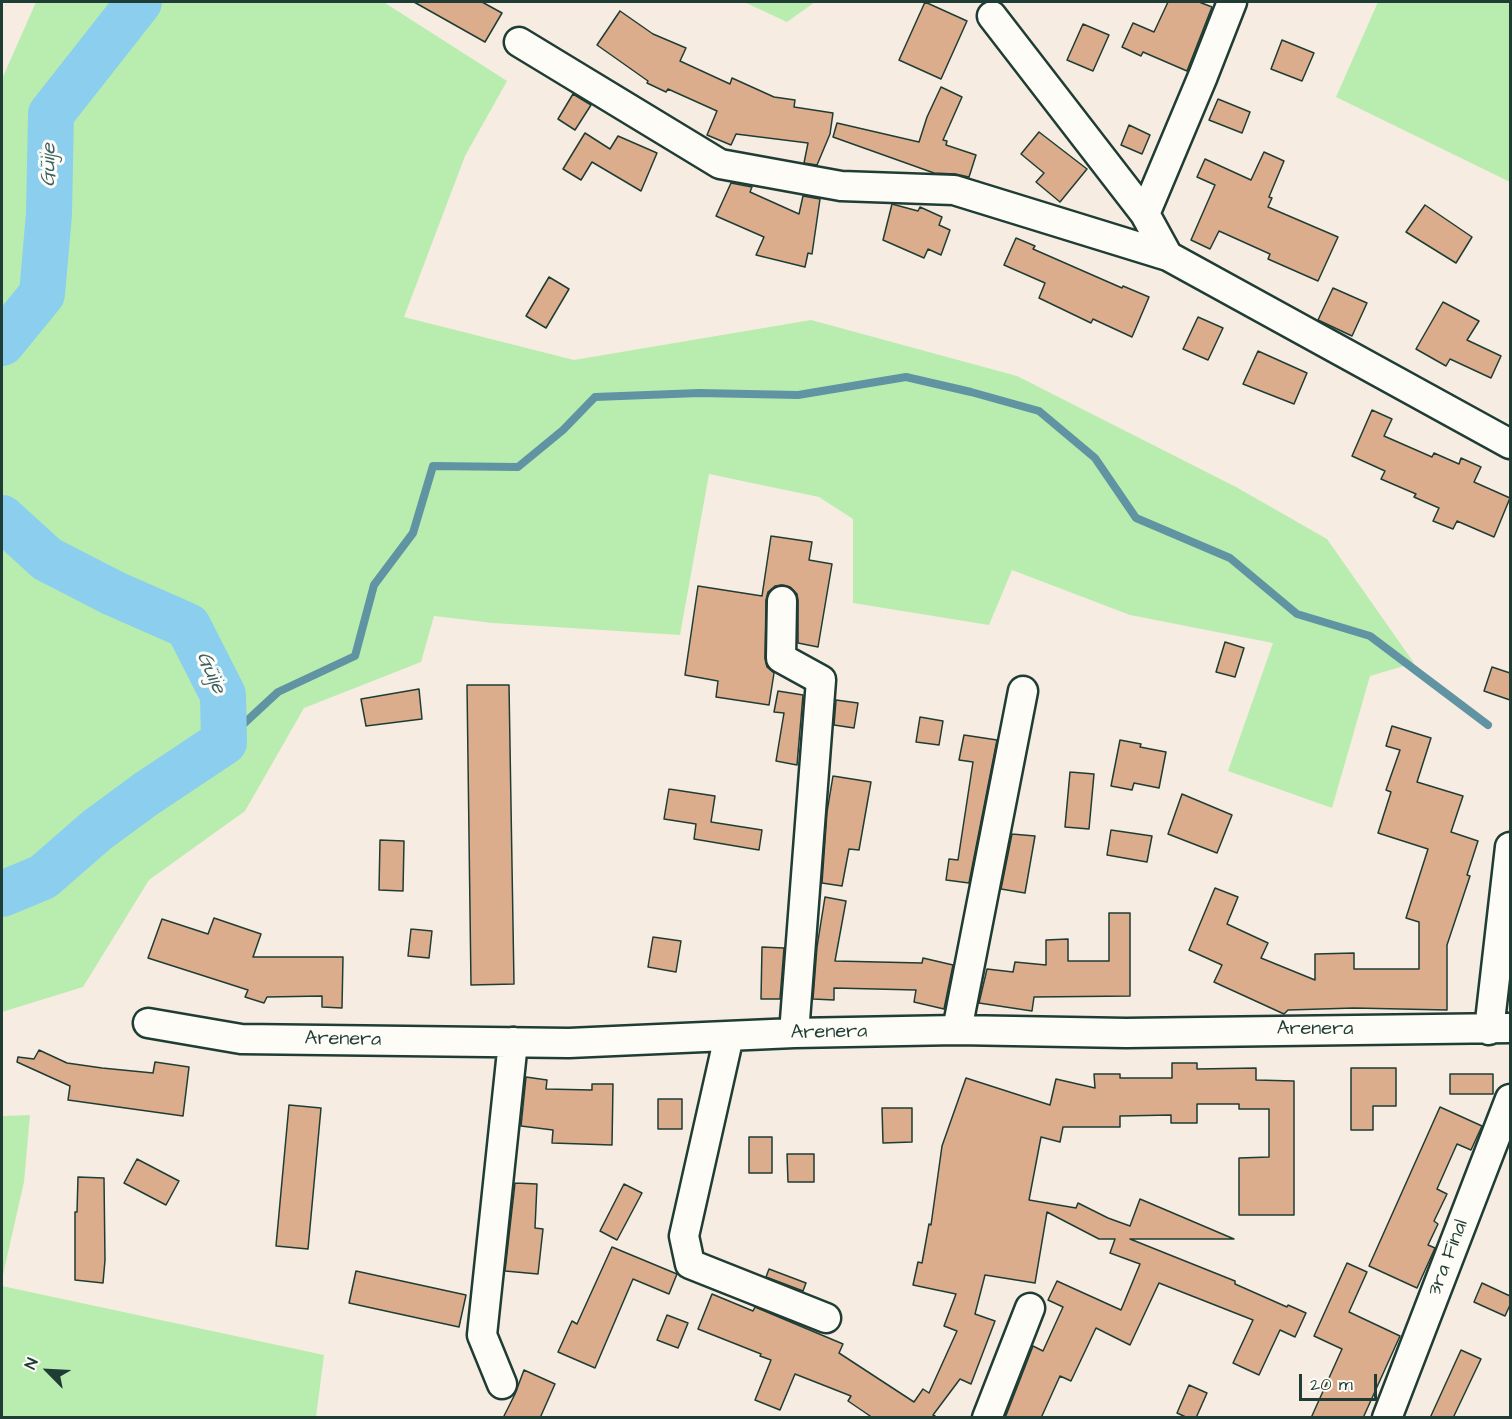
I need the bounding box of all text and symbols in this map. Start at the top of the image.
water label: Güije [37,143,63,187]
water label: Güije [190,648,230,698]
street label: Arenera [1277,1018,1353,1042]
street label: Arenera [790,1020,868,1046]
street label: Arenera [304,1027,382,1053]
street label: 3ra Final [1424,1217,1474,1299]
north arrow [18,1341,78,1401]
text: N [19,1355,44,1373]
scale bar [1302,1362,1380,1400]
text: 20 m [1310,1372,1353,1397]

